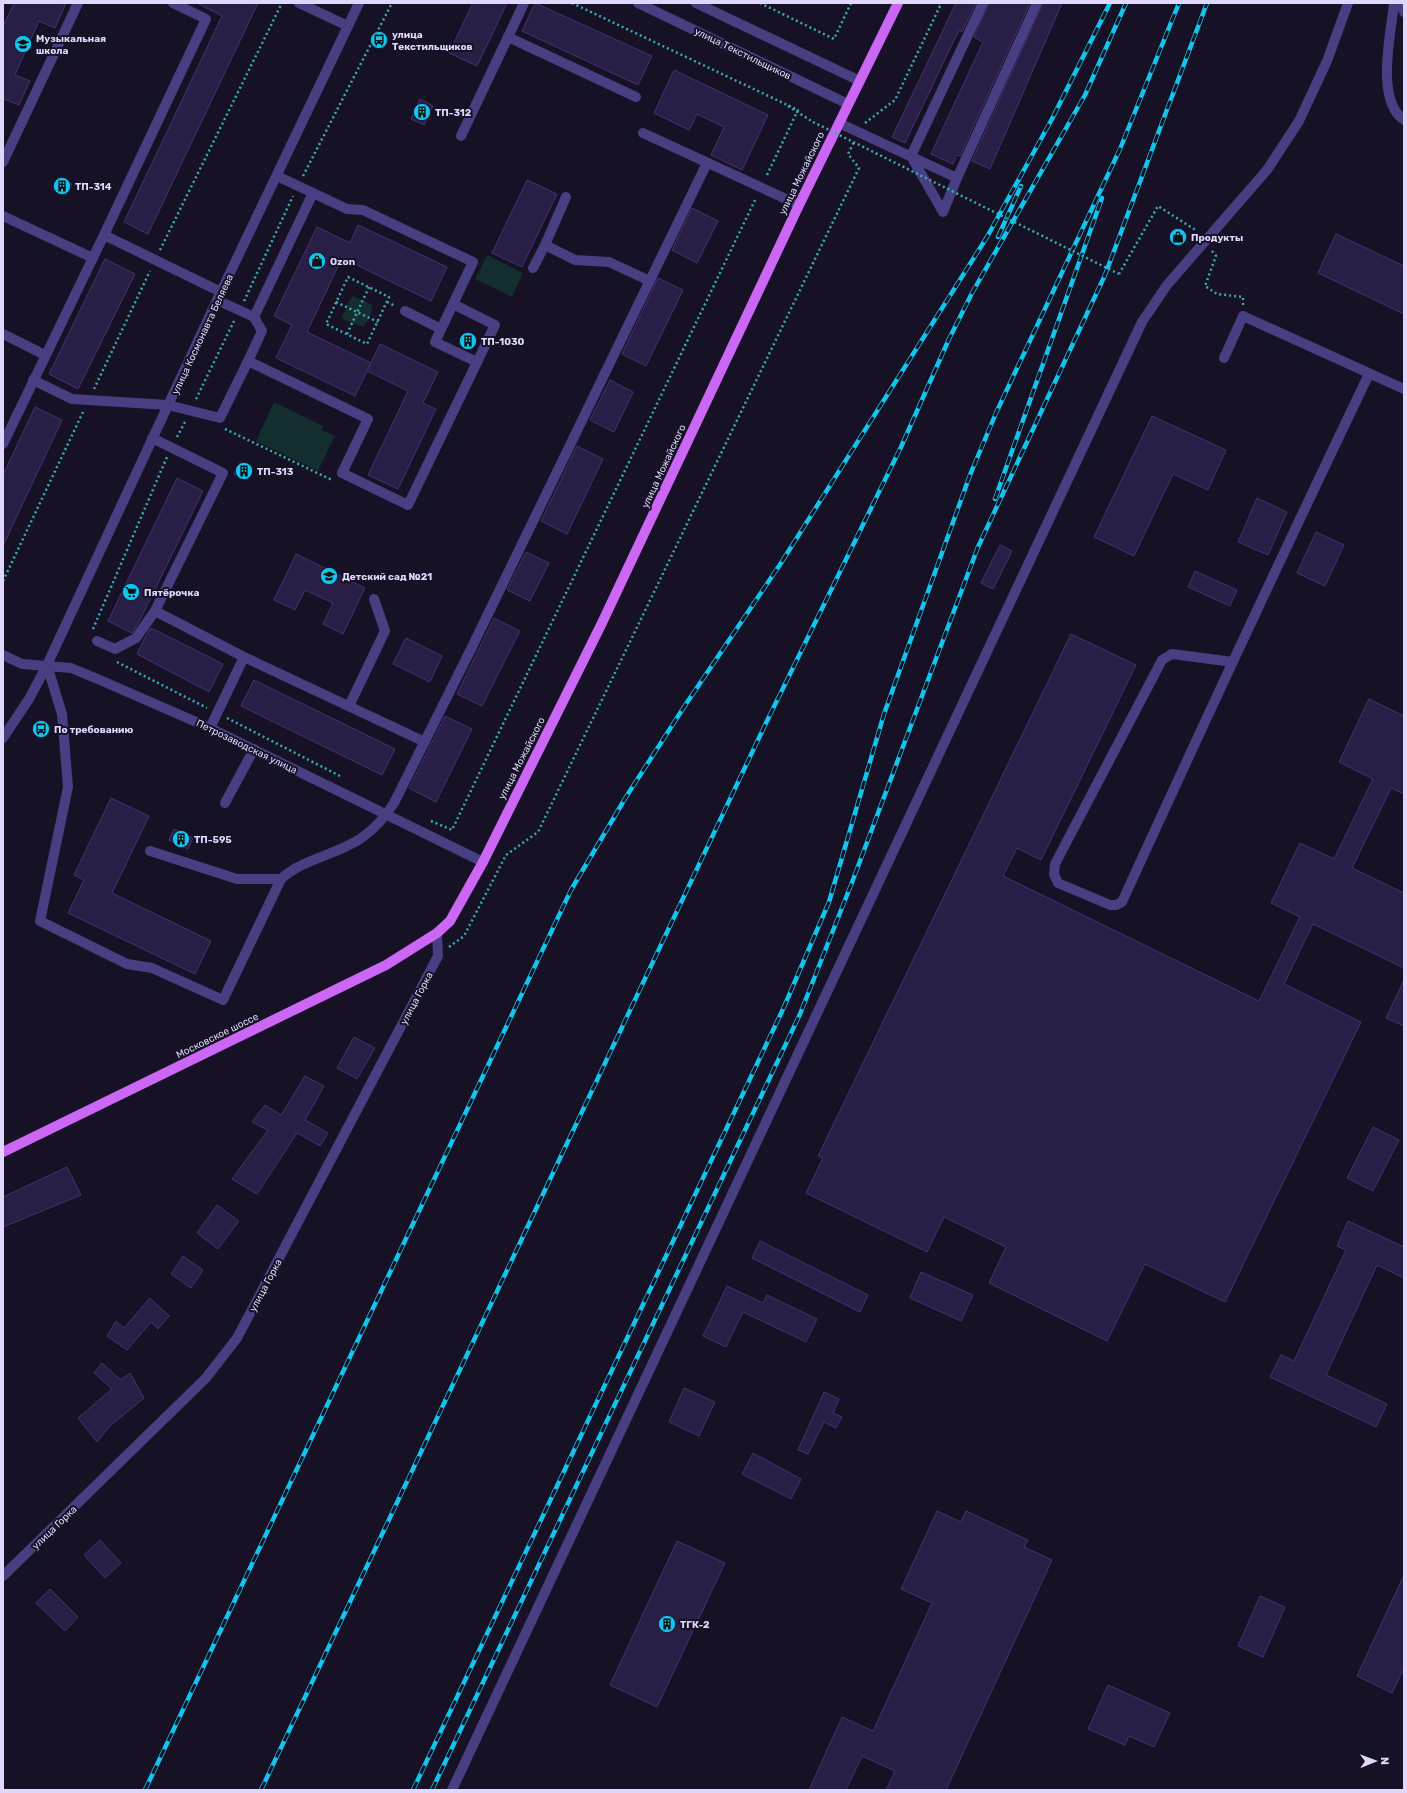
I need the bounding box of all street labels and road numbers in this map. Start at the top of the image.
street label: улица Текстильщиков [692,25,793,83]
street label: улица Можайского [777,130,827,217]
street label: улица Космонавта Беляева [170,272,236,396]
street label: улица Можайского [639,423,689,510]
street label: улица Можайского [496,715,548,802]
street label: Петрозаводская улица [194,717,299,777]
street label: улица Горка [398,970,436,1027]
street label: Московское шоссе [174,1011,261,1061]
street label: улица Горка [247,1257,285,1314]
street label: улица Горка [30,1503,80,1552]

